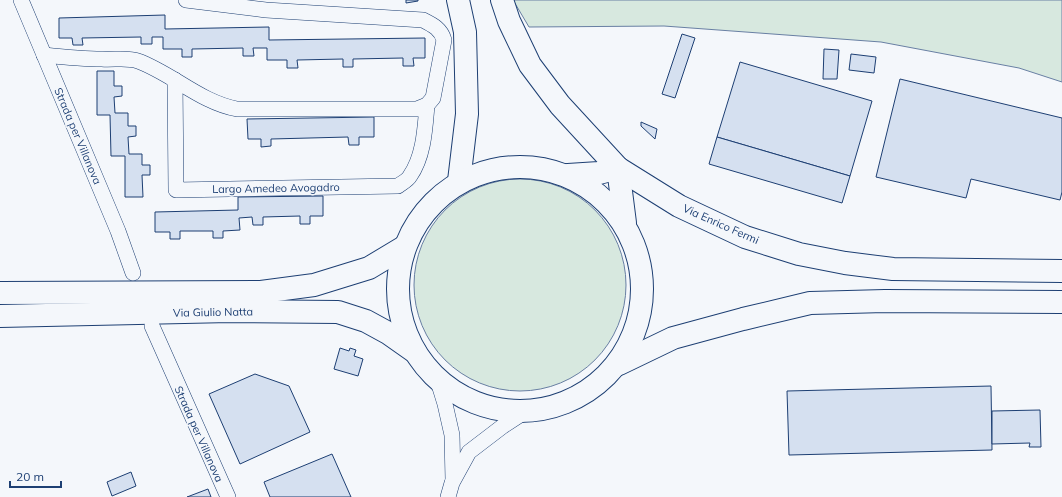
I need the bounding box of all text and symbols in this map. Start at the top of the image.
street label: Strada per Villanova [51,85,105,187]
street label: Largo Amedeo Avogadro [212,180,340,196]
street label: Via Enrico Fermi [681,201,761,247]
street label: Via Giulio Natta [173,304,253,320]
street label: Strada per Villanova [171,384,227,484]
scale bar [10,463,61,489]
text: 20 m [16,469,44,484]

